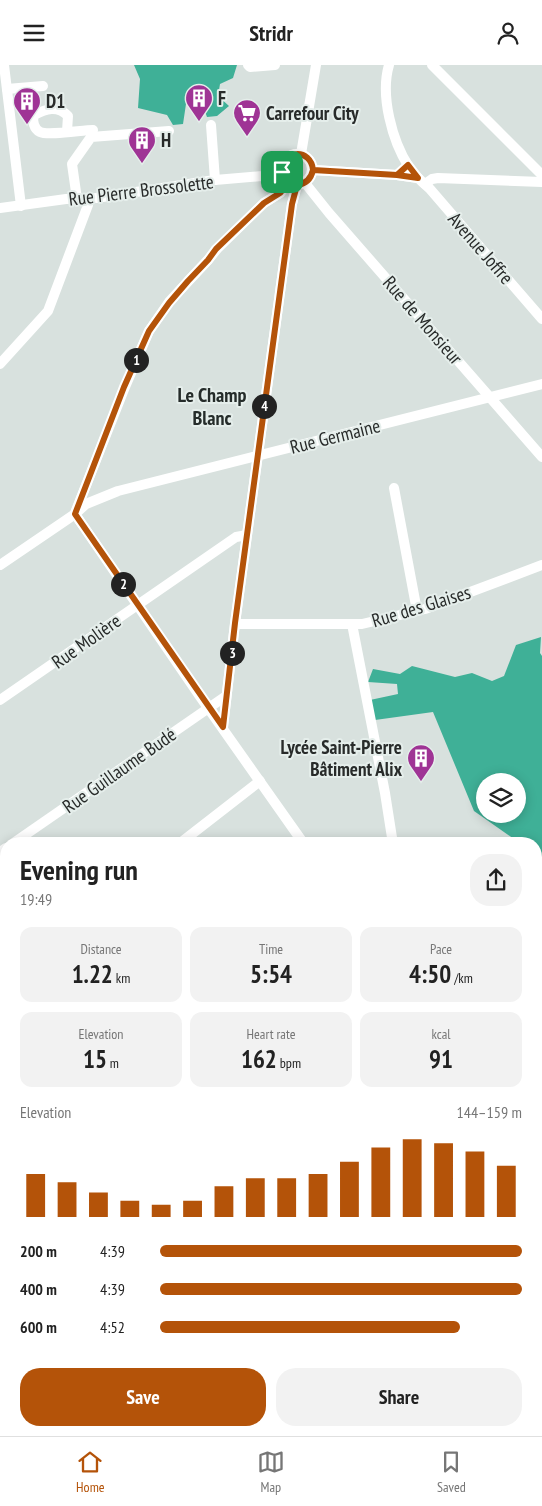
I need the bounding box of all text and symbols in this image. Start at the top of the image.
icon: menu [20,19,48,47]
text: Stridr [249,19,293,47]
icon: person [494,19,522,47]
building icon: F [184,83,214,122]
building icon: D1 [12,86,42,125]
place label: F [218,86,226,110]
place label: D1 [46,89,65,113]
supermarket icon: Carrefour City [232,98,262,137]
place label: Carrefour City [266,101,359,125]
building icon: H [127,125,157,164]
place label: H [161,128,171,152]
pin [261,151,303,193]
icon: arrive [268,158,296,186]
street label: Rue Pierre Brossolette [67,169,215,211]
street label: Avenue Joffre [443,207,519,289]
street label: Rue de Monsieur [378,271,469,370]
pin: 1 [124,347,148,373]
text: 1 [133,351,140,369]
district label: Le Champ Blanc [178,382,247,431]
pin: 4 [252,393,276,419]
text: 4 [261,397,268,415]
street label: Rue Germaine [287,413,383,459]
pin: 2 [110,571,136,597]
text: 2 [120,575,127,593]
street label: Rue des Glaises [369,580,473,632]
street label: Rue Molière [47,608,125,673]
pin: 3 [220,641,244,665]
text: 3 [229,644,236,662]
street label: Rue Guillaume Budé [58,722,181,818]
place label: Lycée Saint-Pierre Bâtiment Alix [280,735,403,781]
building icon: Lycée Saint-Pierre Bâtiment Alix [406,743,436,782]
map controls [476,773,526,823]
button: layers [476,773,526,823]
text: Evening run [20,851,138,888]
button: share [470,854,522,906]
text: 19:49 [20,889,52,909]
text: Distance [80,940,122,958]
text: Time [259,940,283,958]
text: Pace [430,940,452,958]
text: 1.22 [72,958,113,990]
text: 5:54 [250,958,292,990]
text: 4:50 [409,958,451,990]
text: km [113,969,130,987]
text: /km [451,969,473,987]
text: Elevation [79,1025,123,1043]
text: Heart rate [247,1025,295,1043]
text: kcal [431,1025,451,1043]
text: 15 [83,1043,107,1075]
text: 162 [241,1043,277,1075]
text: 91 [429,1043,453,1075]
text: m [107,1054,119,1072]
text: bpm [277,1054,301,1072]
text: Elevation [20,1102,71,1122]
text: 144–159 m [457,1102,522,1122]
text: 200 m [20,1241,57,1261]
text: 4:39 [100,1241,125,1261]
text: 400 m [20,1279,57,1299]
text: 4:39 [100,1279,125,1299]
text: 600 m [20,1317,57,1337]
text: 4:52 [100,1317,125,1337]
button: Save [20,1368,266,1426]
button: Share [276,1368,522,1426]
tab: Home [76,1448,105,1496]
tab: Map [257,1448,285,1496]
tab: Saved [437,1448,466,1496]

